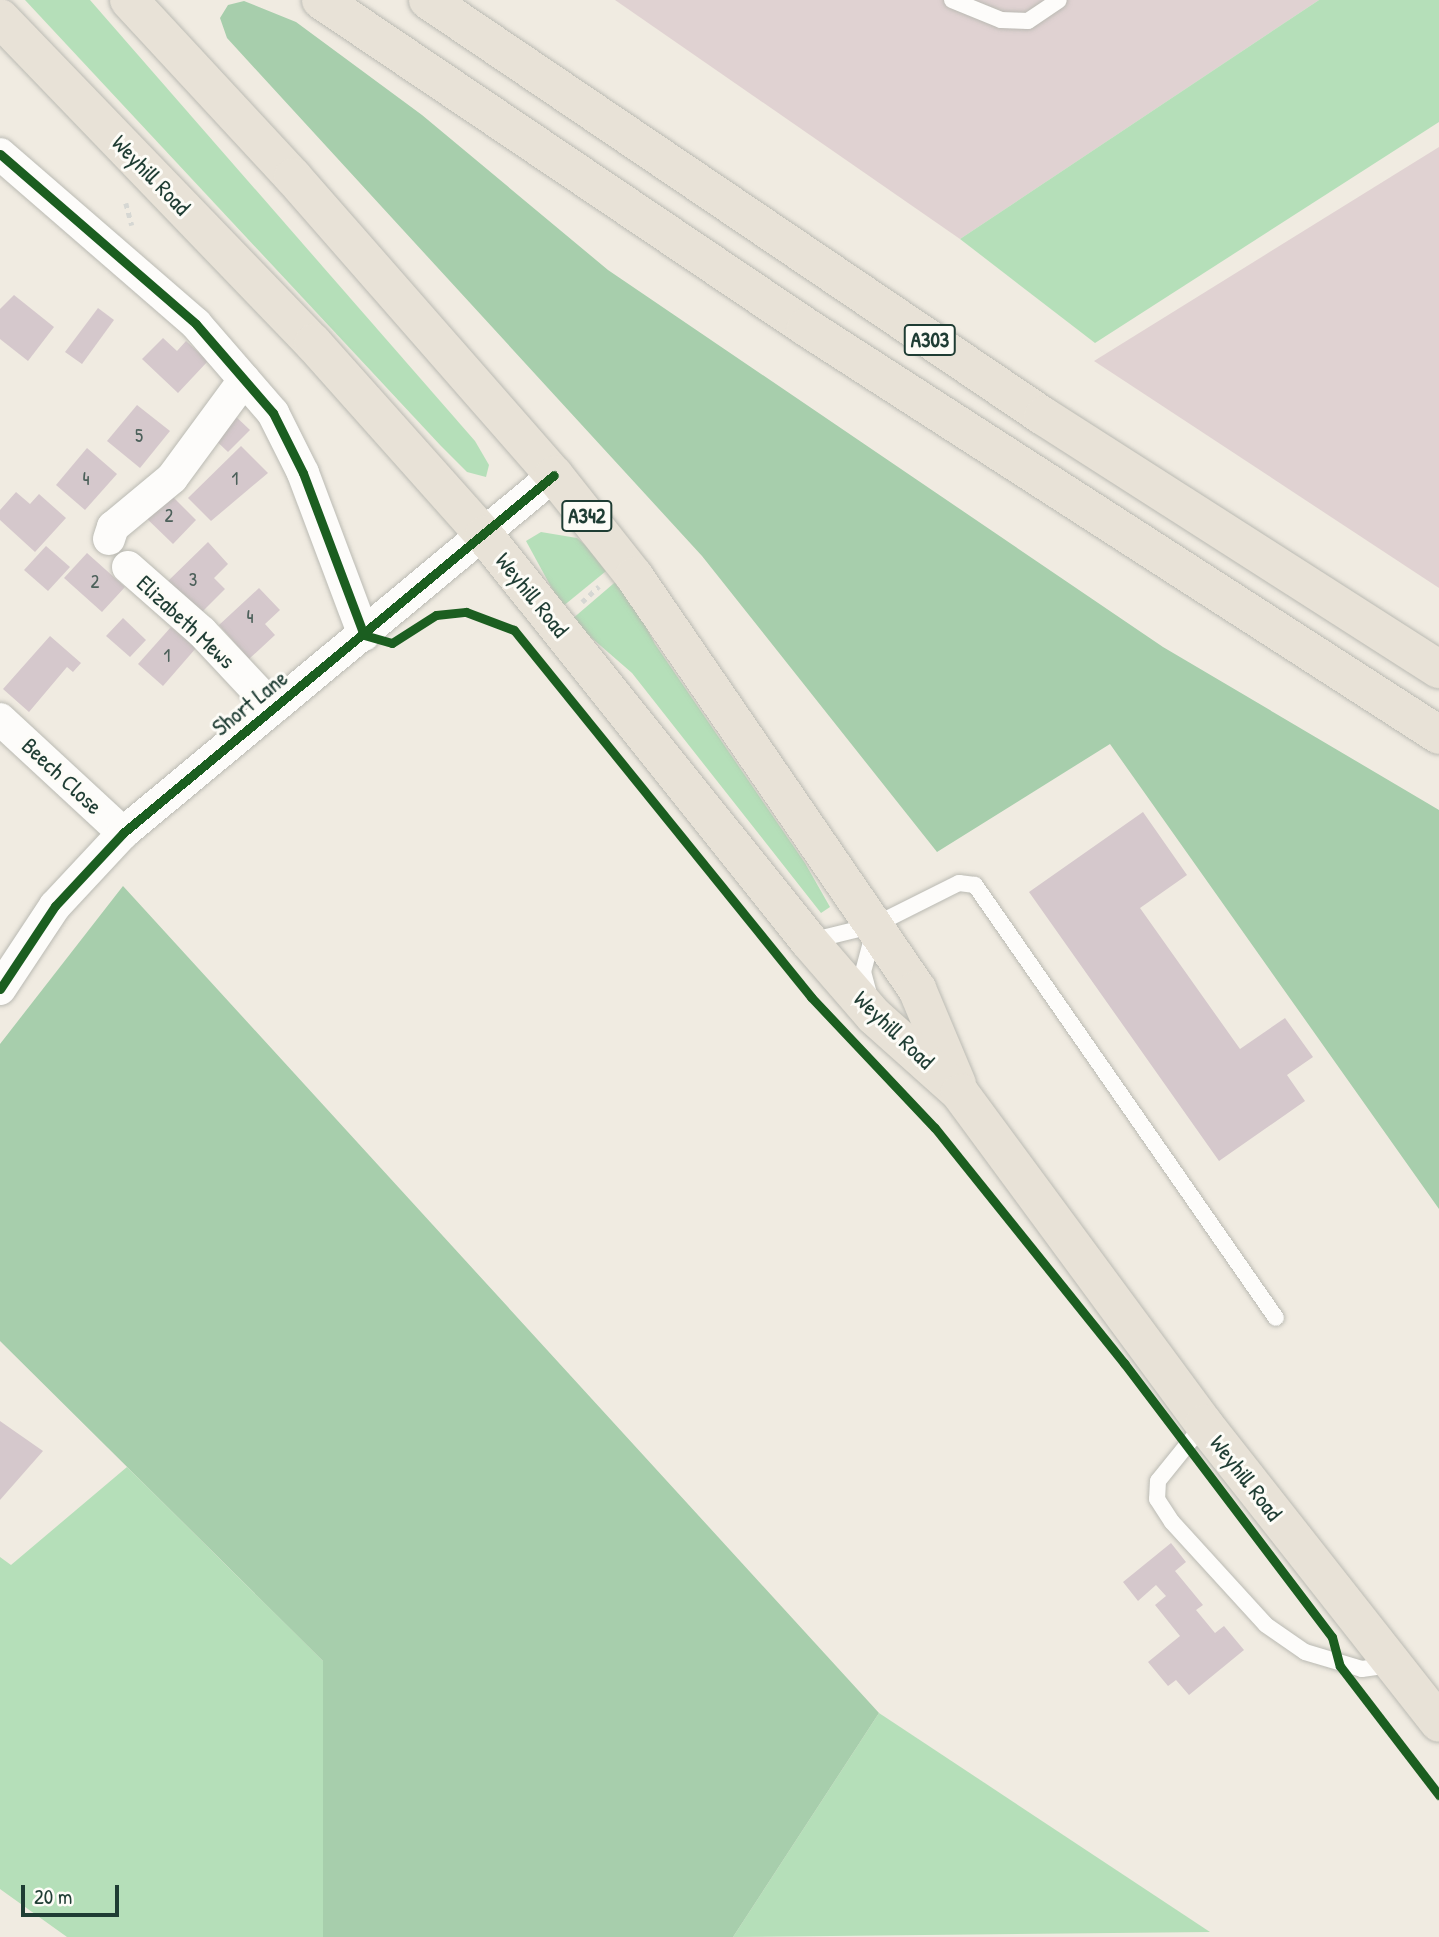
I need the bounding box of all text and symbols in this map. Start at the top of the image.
street label: Weyhill Road [106,129,196,221]
road number: A303 [904,322,956,358]
house number: 5 [135,425,143,447]
house number: 4 [82,468,90,490]
house number: 1 [232,468,238,490]
road number: A342 [561,498,613,534]
house number: 2 [165,505,173,527]
street label: Weyhill Road [490,547,574,643]
house number: 3 [189,569,197,591]
street label: Elizabeth Mews [131,570,241,674]
house number: 2 [91,571,99,593]
house number: 4 [246,606,254,628]
house number: 1 [164,645,170,667]
street label: Short Lane [207,664,293,742]
street label: Beech Close [16,732,108,820]
street label: Weyhill Road [848,985,940,1075]
street label: Weyhill Road [1204,1430,1288,1526]
scale bar [24,1870,122,1914]
text: 20 m [34,1882,72,1911]

